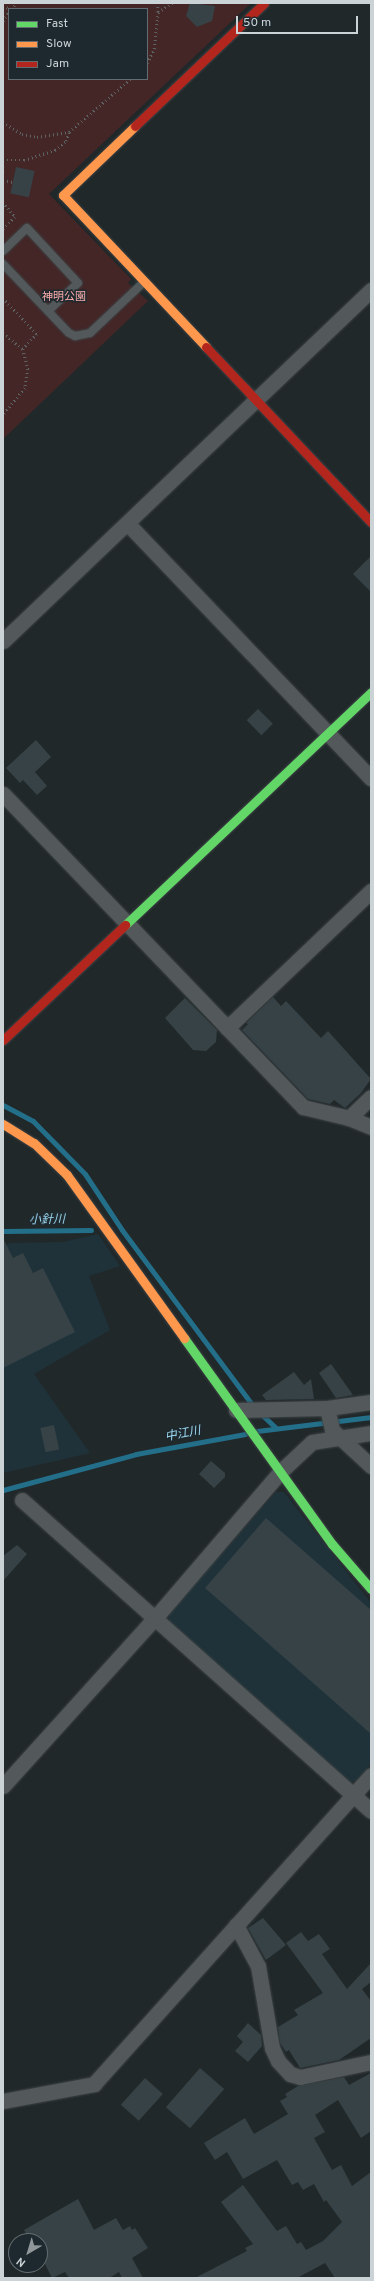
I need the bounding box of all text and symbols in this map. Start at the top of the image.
legend [8,8,148,80]
scale bar [238,8,360,34]
text: 50 m [243,15,271,31]
text: Fast [46,16,68,32]
text: Slow [46,36,72,52]
text: Jam [46,56,69,72]
park label: 神明公園 [42,290,86,304]
water label: 小針川 [29,1213,65,1229]
water label: 中江川 [164,1424,202,1446]
north arrow [8,2233,48,2273]
text: N [14,2254,29,2270]

